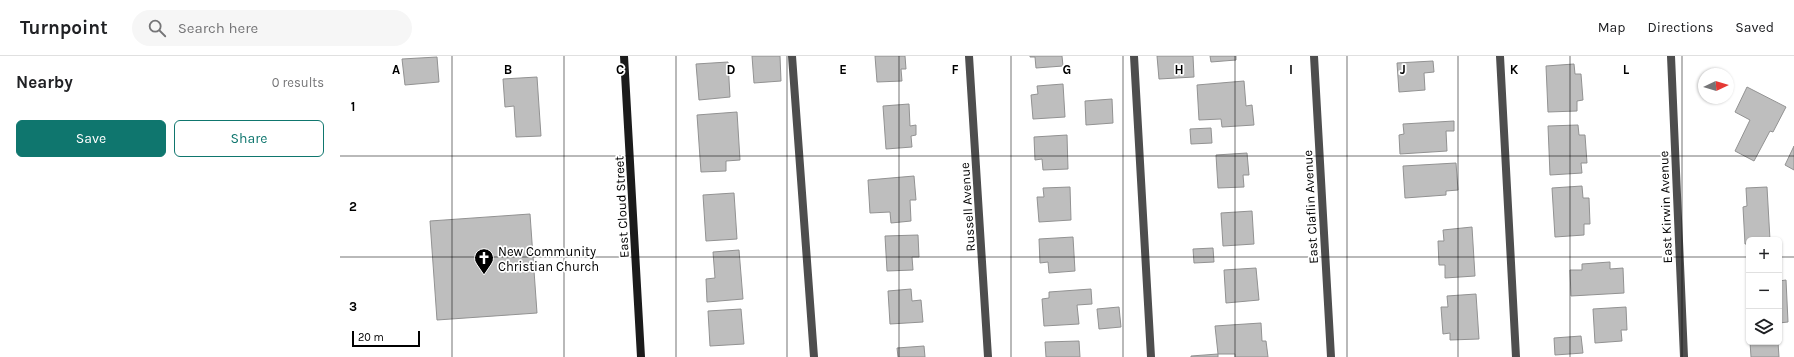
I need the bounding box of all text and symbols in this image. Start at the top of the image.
search box [132,10,412,46]
text: Turnpoint [20,17,108,39]
icon: search [146,17,168,39]
text: Search here [178,19,258,37]
text: Map [1598,19,1626,36]
text: Directions [1648,19,1713,36]
text: Saved [1735,19,1774,36]
text: A [392,62,400,77]
text: B [504,62,512,77]
text: C [616,62,624,77]
text: D [727,62,736,77]
text: E [839,62,847,77]
text: F [951,62,959,77]
text: G [1063,62,1071,77]
text: H [1174,62,1184,77]
text: I [1289,62,1293,77]
text: J [1400,62,1406,77]
text: K [1510,62,1519,77]
text: L [1623,62,1630,77]
north arrow [1698,68,1734,104]
text: Nearby [16,72,73,92]
text: 0 results [272,75,324,90]
text: 1 [351,99,355,114]
button: Save [16,120,166,157]
button: Share [174,120,324,157]
street label: East Claflin Avenue [1300,149,1321,264]
street label: East Kirwin Avenue [1656,150,1675,264]
street label: East Cloud Street [611,155,632,258]
street label: Russell Avenue [957,162,978,252]
text: 2 [349,199,357,214]
map controls [1746,237,1782,345]
button: + [1746,237,1782,273]
place label: New Community Christian Church [498,244,599,274]
church icon: New Community Christian Church [473,247,495,275]
button: − [1746,273,1782,309]
text: 3 [349,299,357,314]
button: layers [1746,309,1782,345]
scale bar [352,329,420,348]
text: 20 m [358,331,384,344]

